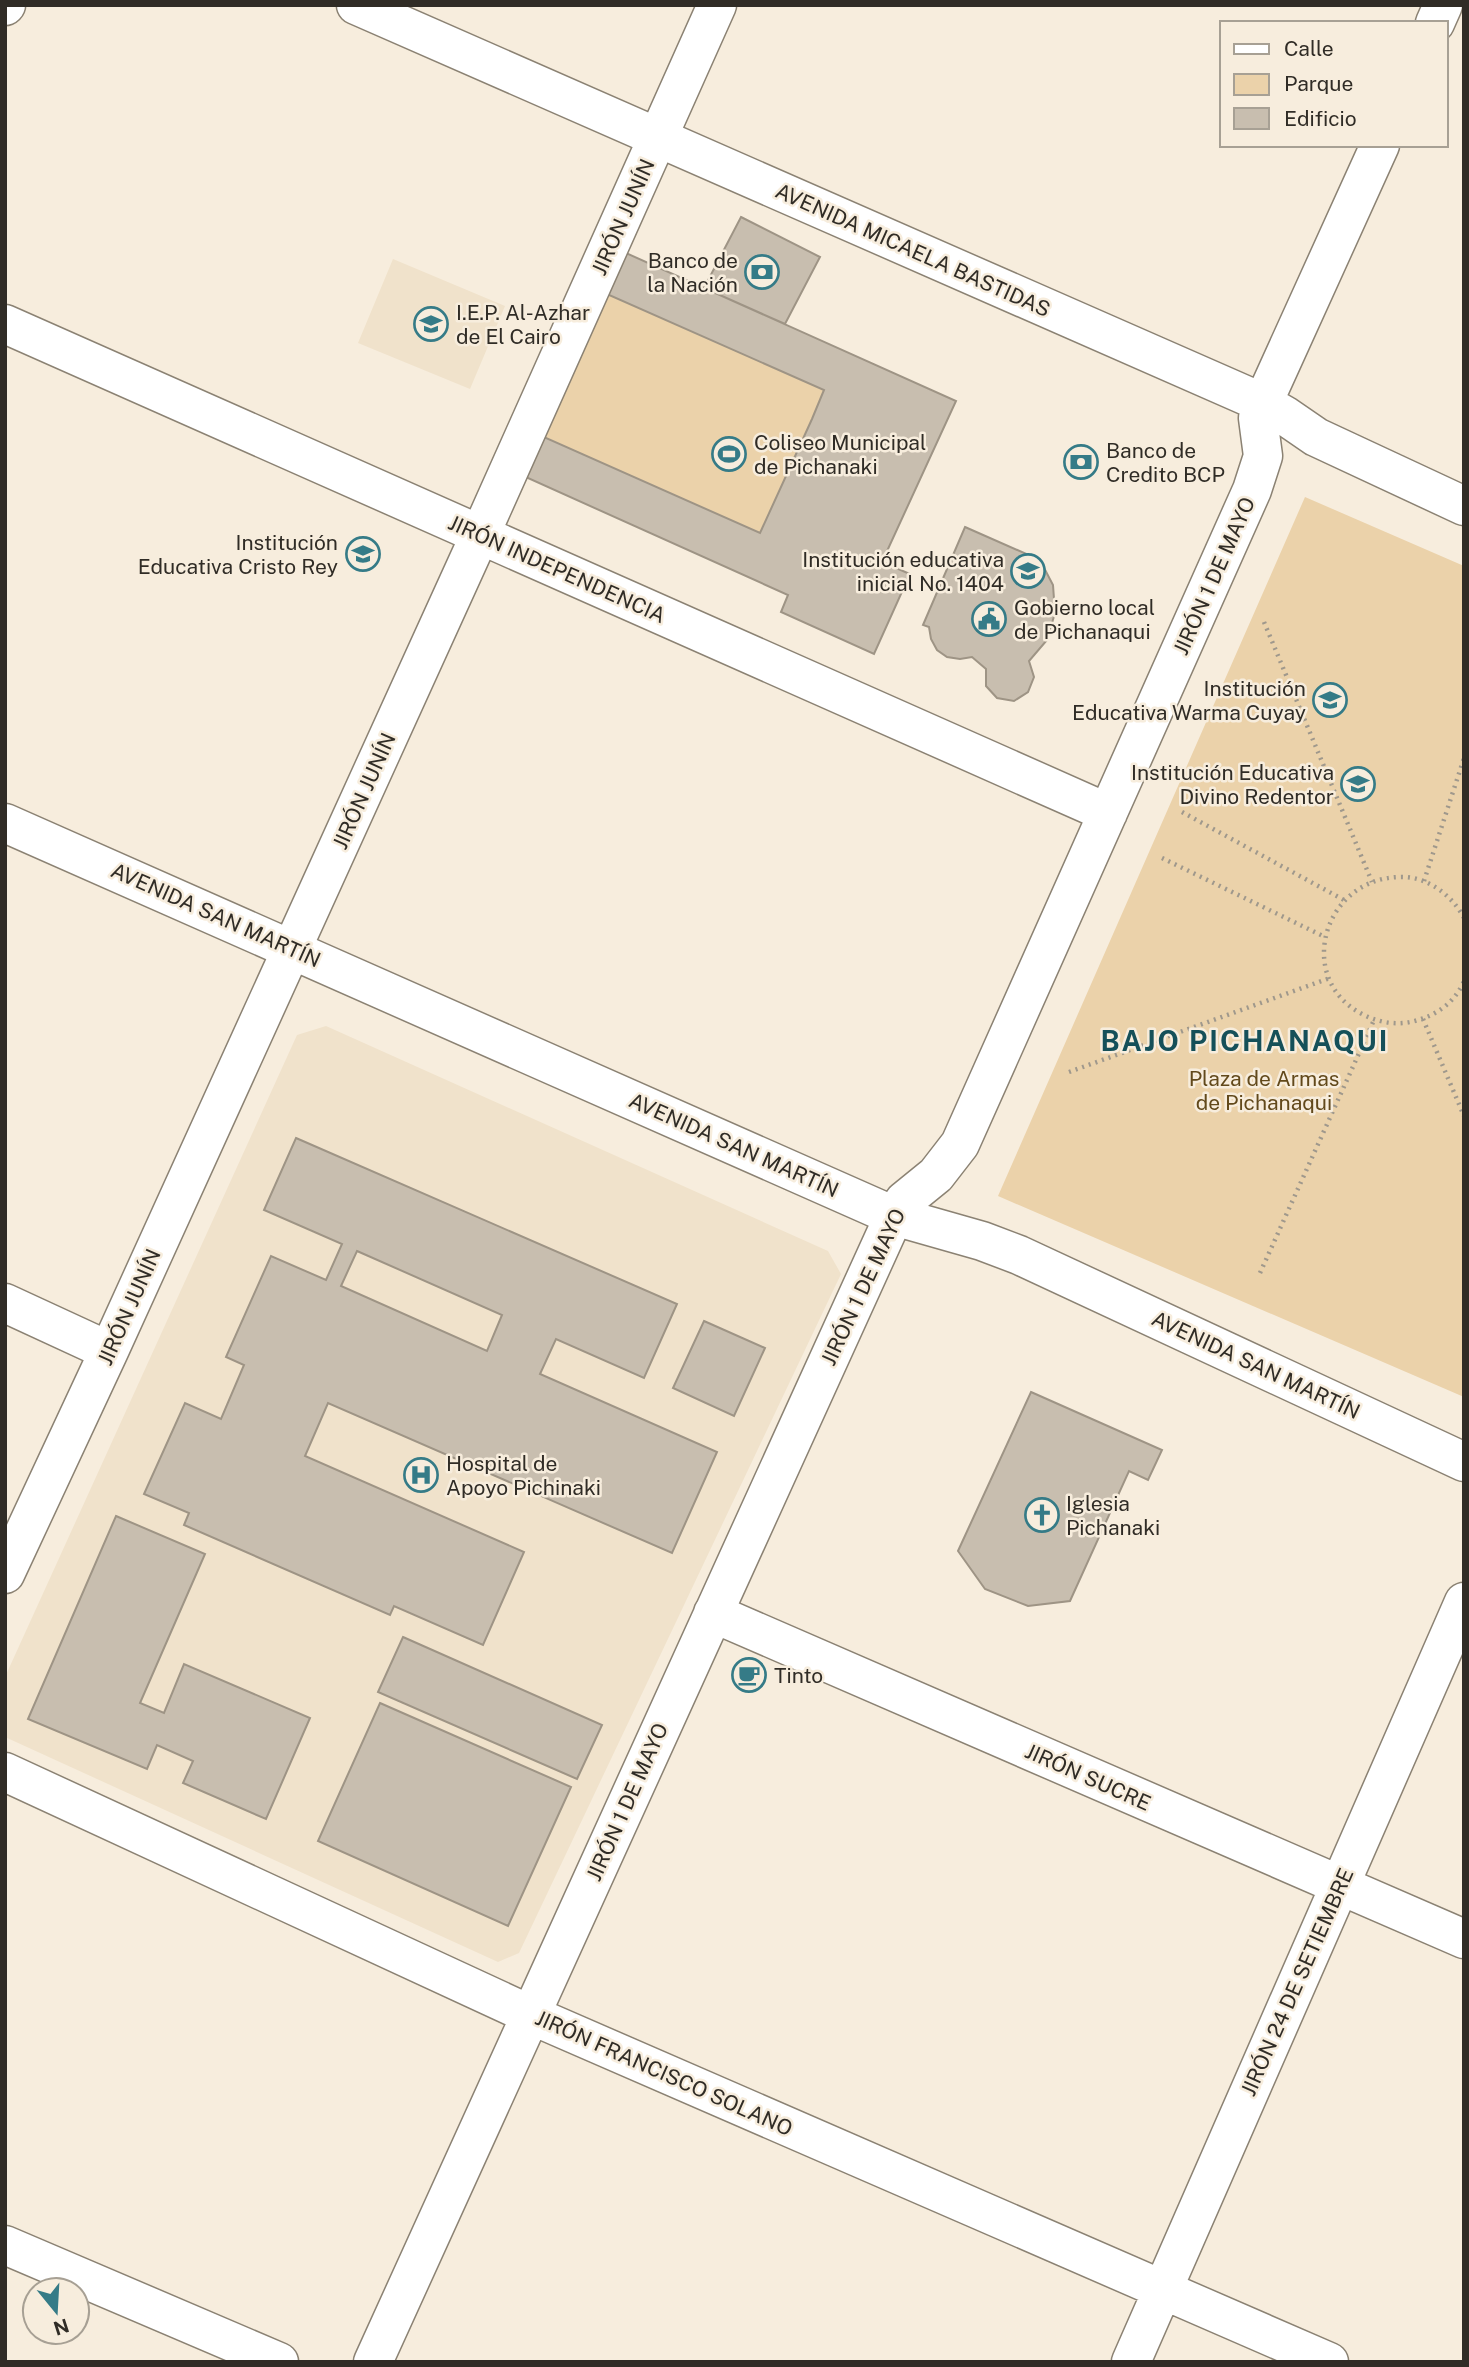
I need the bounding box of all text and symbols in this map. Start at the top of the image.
legend [1220,21,1448,147]
text: Calle [1284,36,1334,61]
text: Parque [1284,71,1353,96]
text: Edificio [1284,106,1357,131]
street label: JIRÓN JUNÍN [586,155,660,279]
street label: AVENIDA MICAELA BASTIDAS [772,178,1054,322]
place label: Banco de la Nación [647,248,738,297]
bank icon: Banco de la Nación [743,253,781,291]
place label: I.E.P. Al-Azhar de El Cairo [456,300,590,349]
school or university icon: I.E.P. Al-Azhar de El Cairo [412,305,450,343]
place label: Coliseo Municipal de Pichanaki [754,430,926,479]
sports icon: Coliseo Municipal de Pichanaki [710,435,748,473]
place label: Banco de Credito BCP [1106,438,1225,487]
bank icon: Banco de Credito BCP [1062,443,1100,481]
street label: JIRÓN 1 DE MAYO [1168,493,1260,659]
street label: JIRÓN INDEPENDENCIA [444,510,670,628]
place label: Institución Educativa Cristo Rey [138,530,338,579]
school or university icon: Institución Educativa Cristo Rey [344,535,382,573]
place label: Institución educativa inicial No. 1404 [802,547,1004,596]
school or university icon: Institución educativa inicial No. 1404 [1009,552,1047,590]
place label: Gobierno local de Pichanaqui [1014,595,1155,644]
public building icon: Gobierno local de Pichanaqui [970,600,1008,638]
place label: Institución Educativa Warma Cuyay [1072,676,1306,725]
school or university icon: Institución Educativa Warma Cuyay [1311,681,1349,719]
street label: JIRÓN JUNÍN [327,729,401,853]
place label: Institución Educativa Divino Redentor [1131,760,1334,809]
school or university icon: Institución Educativa Divino Redentor [1339,765,1377,803]
street label: AVENIDA SAN MARTÍN [107,857,325,973]
district label: BAJO PICHANAQUI [1101,1024,1389,1057]
park label: Plaza de Armas de Pichanaqui [1189,1066,1339,1115]
street label: AVENIDA SAN MARTÍN [625,1087,843,1203]
street label: JIRÓN 1 DE MAYO [816,1205,910,1369]
street label: JIRÓN JUNÍN [92,1245,166,1369]
street label: AVENIDA SAN MARTÍN [1148,1306,1364,1424]
place label: Hospital de Apoyo Pichinaki [446,1451,601,1500]
hospital icon: Hospital de Apoyo Pichinaki [402,1456,440,1494]
place label: Iglesia Pichanaki [1066,1491,1160,1540]
church icon: Iglesia Pichanaki [1023,1496,1061,1534]
cafe icon: Tinto [730,1656,768,1694]
place label: Tinto [774,1663,823,1688]
street label: JIRÓN 1 DE MAYO [581,1719,673,1885]
street label: JIRÓN SUCRE [1021,1738,1155,1816]
street label: JIRÓN 24 DE SETIEMBRE [1235,1864,1359,2100]
street label: JIRÓN FRANCISCO SOLANO [532,2005,796,2141]
north arrow [21,2276,91,2346]
text: N [51,2314,72,2340]

